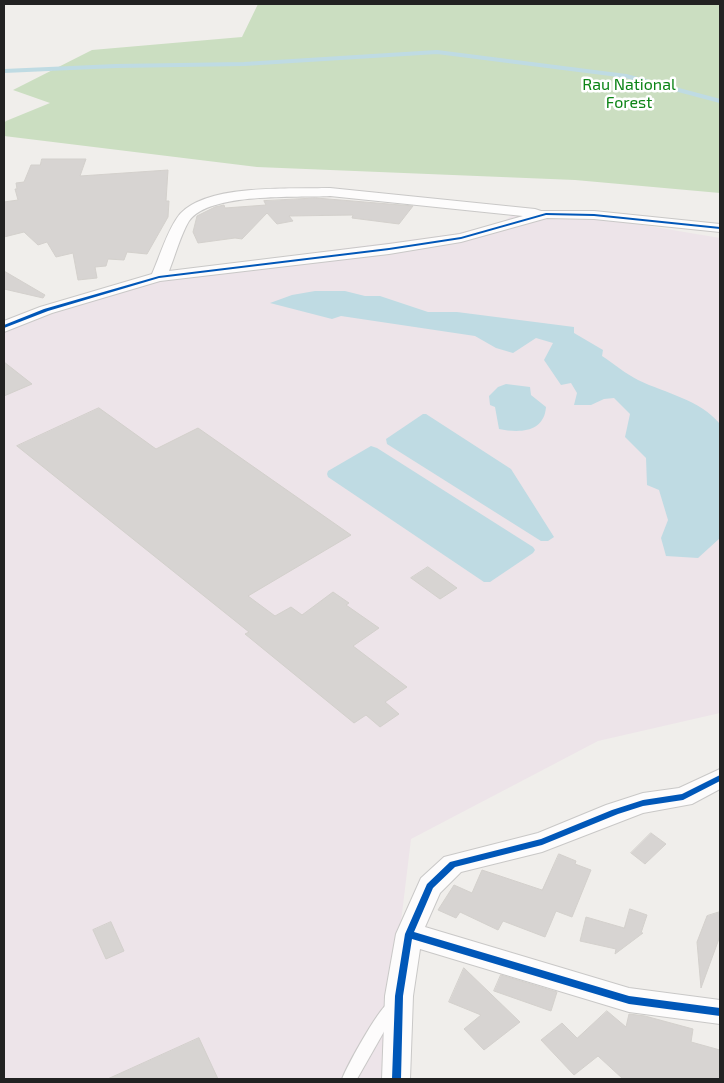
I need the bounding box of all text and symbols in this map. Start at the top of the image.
park label: Rau National Forest [582,75,676,113]

